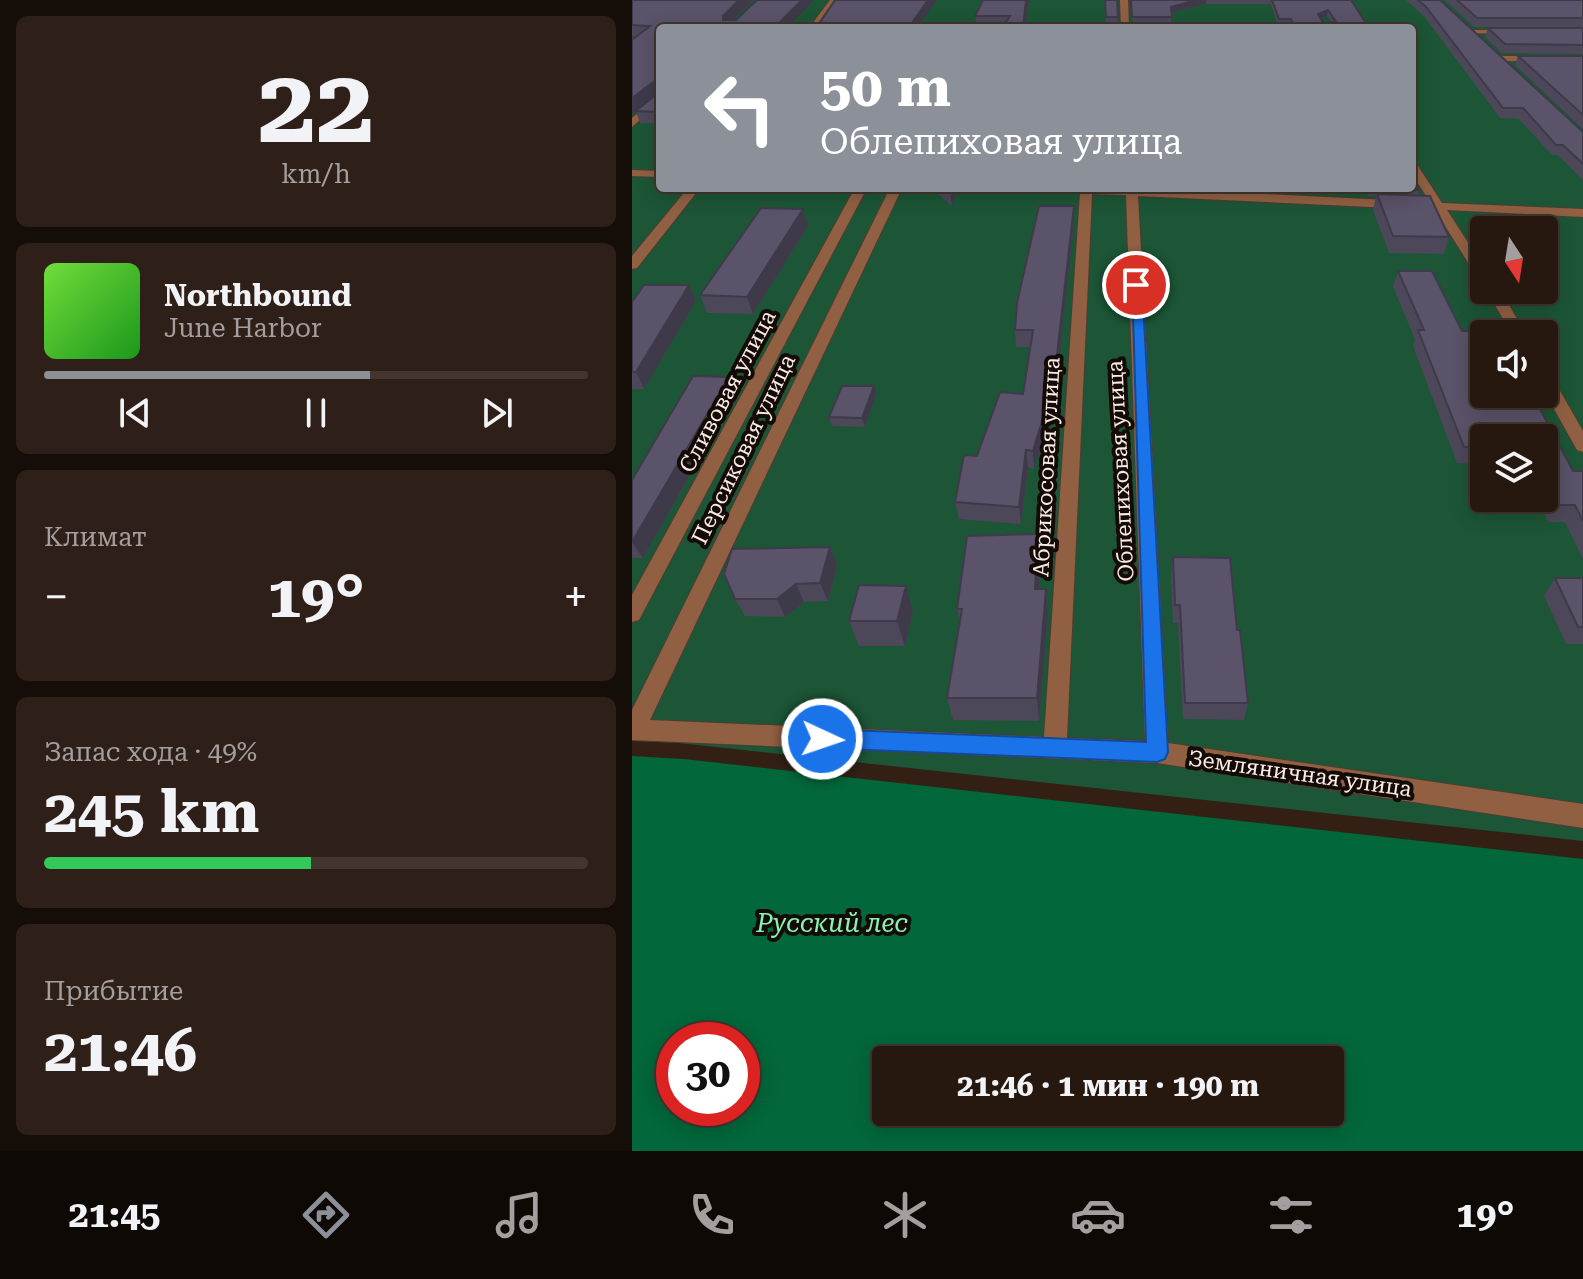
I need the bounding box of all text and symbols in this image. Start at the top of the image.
text: 22 [258,46,374,167]
text: 50 m [820,54,951,120]
icon: left [688,56,792,160]
text: Облепиховая улица [820,121,1182,163]
text: km/h [281,159,351,189]
north arrow [1470,216,1558,304]
map controls [1470,216,1558,512]
pin [1102,251,1170,319]
icon: arrive [1114,263,1158,307]
text: Northbound [164,278,352,313]
street label: Сливовая улица [674,306,781,477]
text: June Harbor [164,313,322,343]
button: sound [1470,320,1558,408]
street label: Персиковая улица [687,350,800,548]
street label: Абрикосовая улица [1028,356,1065,578]
street label: Облепиховая улица [1102,360,1139,582]
icon: previous [113,391,157,435]
icon: pause [294,391,338,435]
icon: next [475,391,519,435]
button: layers [1470,424,1558,512]
text: Климат [44,522,147,552]
text: 19° [267,561,365,632]
text: − [44,571,69,623]
text: + [563,571,588,623]
position arrow [780,697,864,781]
text: Запас хода · 49% [44,737,257,767]
street label: Земляничная улица [1186,745,1413,802]
text: 245 km [44,776,259,847]
park label: Русский лес [755,908,908,938]
text: Прибытие [44,976,183,1006]
text: 21:46 [44,1015,197,1086]
speed limit sign: 30 [656,1022,760,1126]
text: 21:46 · 1 мин · 190 m [957,1068,1259,1103]
icon: directions [298,1187,354,1243]
icon: music [491,1187,547,1243]
icon: phone [684,1187,740,1243]
icon: climate [877,1187,933,1243]
icon: car [1070,1187,1126,1243]
icon: filters [1263,1187,1319,1243]
text: 21:45 [69,1194,160,1236]
text: 19° [1456,1194,1514,1236]

